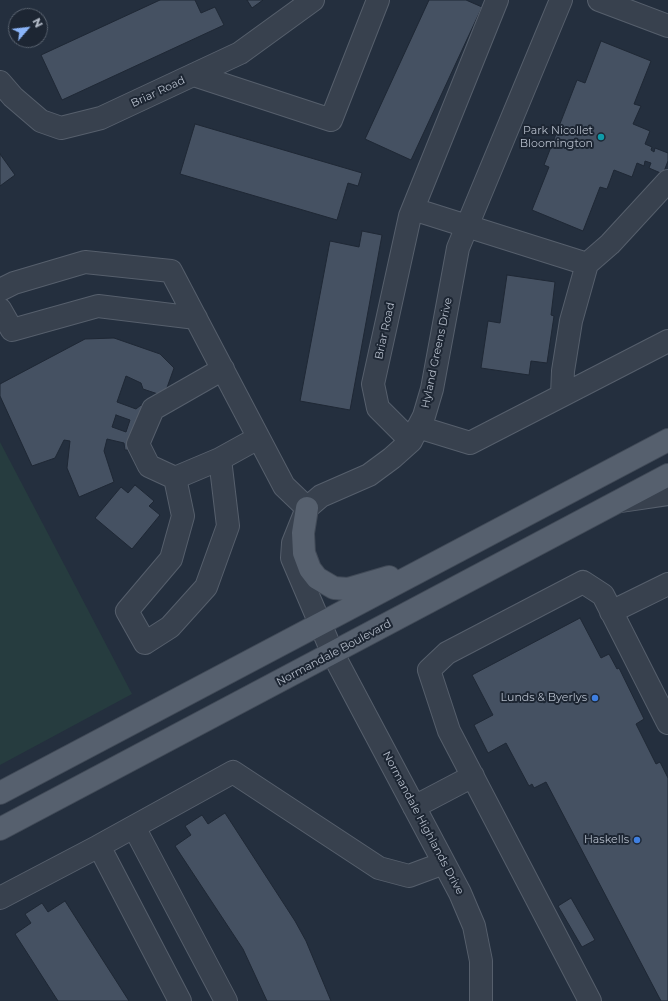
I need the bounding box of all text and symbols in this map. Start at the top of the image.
north arrow [8,8,48,48]
text: N [29,16,46,30]
street label: Briar Road [129,74,187,110]
place label: Park Nicollet Bloomington [520,124,593,150]
marker: Park Nicollet Bloomington [596,132,606,142]
street label: Hyland Greens Drive [419,297,455,409]
street label: Briar Road [373,301,397,361]
street label: Normandale Boulevard [274,617,394,689]
place label: Lunds & Byerlys [501,691,587,705]
marker: Lunds & Byerlys [590,693,600,703]
street label: Normandale Highlands Drive [380,749,466,897]
place label: Haskells [584,833,629,847]
marker: Haskells [632,835,642,845]

